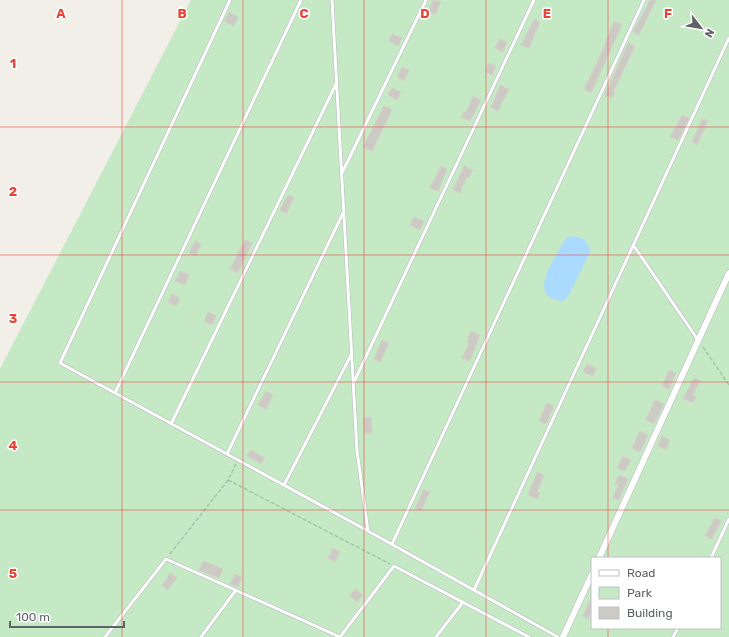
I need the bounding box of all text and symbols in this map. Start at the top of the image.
text: A [56,6,66,21]
text: B [177,6,187,21]
text: C [299,6,309,21]
text: D [420,6,430,21]
text: E [543,6,551,21]
text: F [664,6,672,21]
north arrow [681,8,721,48]
text: N [701,26,717,40]
text: 1 [10,56,16,71]
text: 2 [9,184,17,199]
text: 3 [9,311,18,326]
text: 4 [9,438,18,453]
legend [591,557,721,629]
text: 5 [9,566,17,581]
text: Road [627,566,655,580]
text: Park [627,586,653,600]
scale bar [10,603,124,629]
text: Building [627,606,673,620]
text: 100 m [16,610,50,624]

